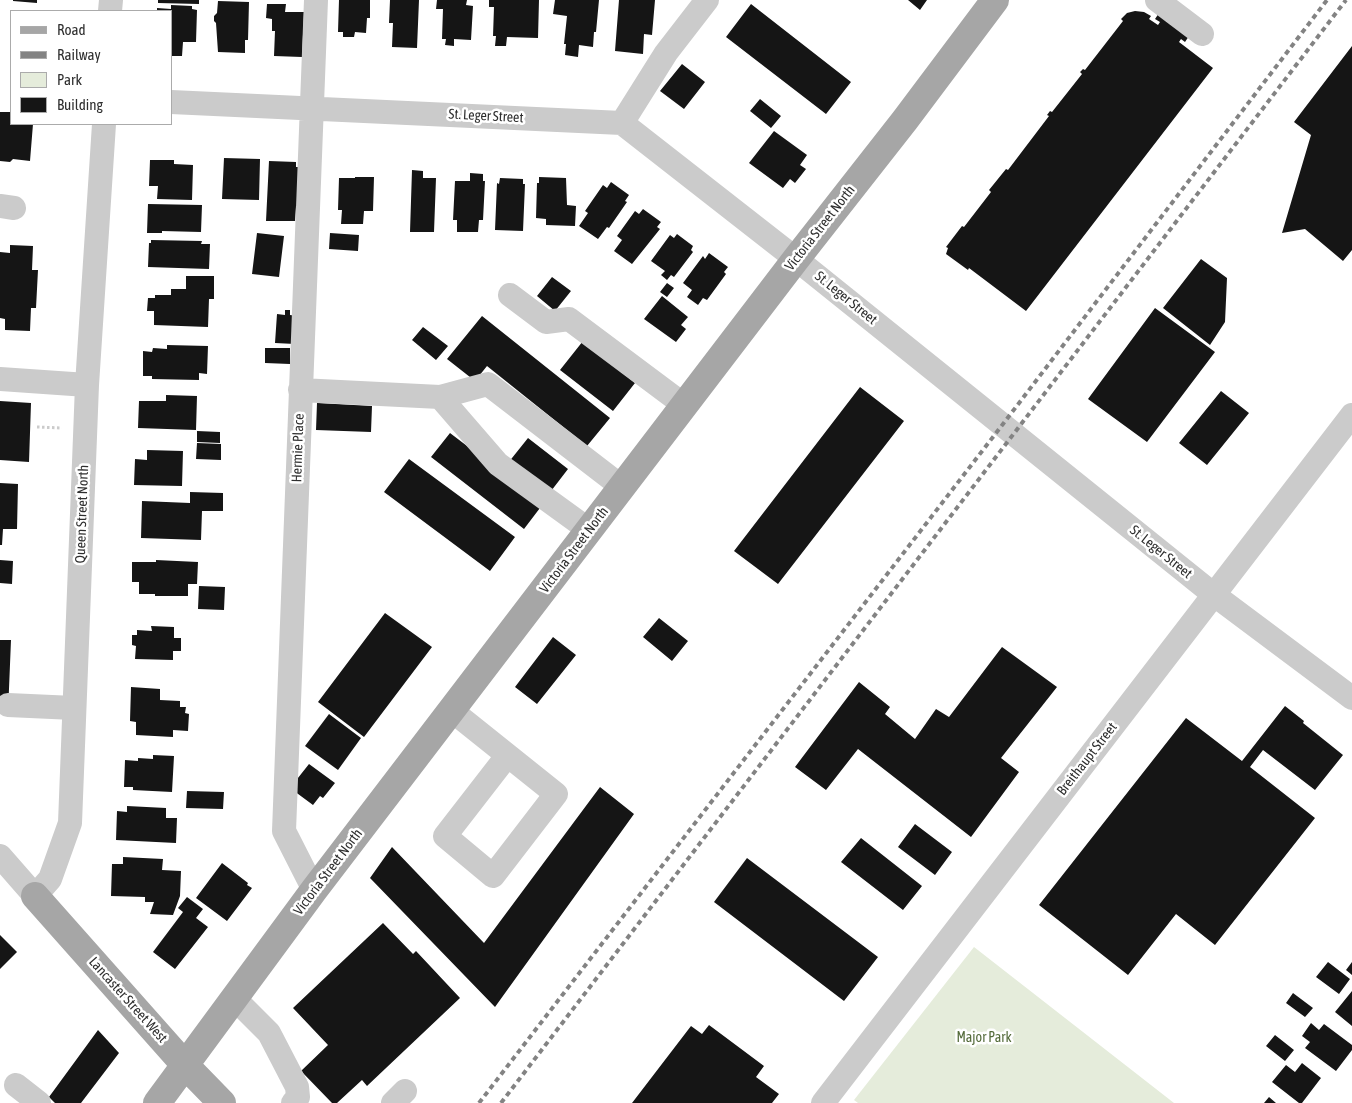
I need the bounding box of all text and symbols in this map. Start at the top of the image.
legend [10,10,172,125]
text: Road [57,21,86,38]
text: Railway [57,46,101,63]
text: Park [57,71,82,88]
text: Building [57,96,103,113]
street label: St. Leger Street [448,106,524,126]
street label: Victoria Street North [781,182,859,274]
street label: St. Leger Street [812,268,880,328]
street label: Hermie Place [288,413,308,483]
street label: Queen Street North [72,464,92,564]
street label: Victoria Street North [536,503,612,597]
street label: St. Leger Street [1127,522,1195,582]
street label: Breithaupt Street [1053,719,1121,799]
street label: Victoria Street North [290,825,366,919]
street label: Lancaster Street West [85,954,171,1046]
park label: Major Park [956,1030,1012,1046]

